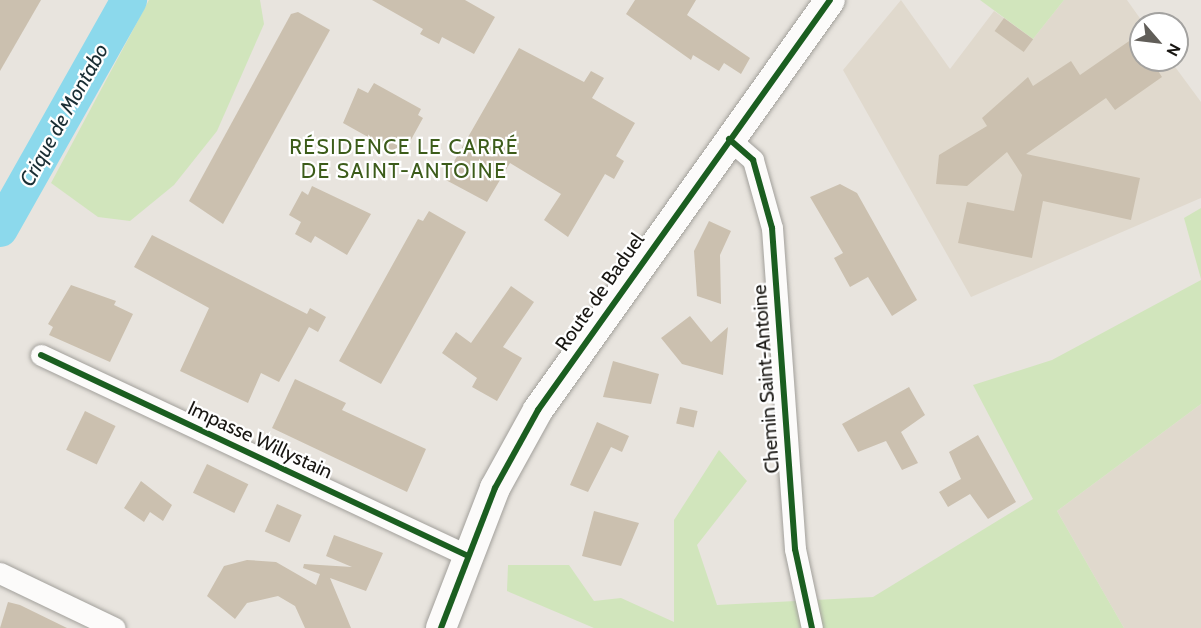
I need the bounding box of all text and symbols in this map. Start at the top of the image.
north arrow [1129,12,1189,72]
water label: Crique de Montabo [14,39,114,191]
text: N [1163,40,1185,59]
district label: RÉSIDENCE LE CARRÉ DE SAINT-ANTOINE [289,134,519,184]
street label: Route de Baduel [550,228,650,356]
street label: Chemin Saint-Antoine [747,284,785,474]
street label: Impasse Willystain [184,396,336,484]

